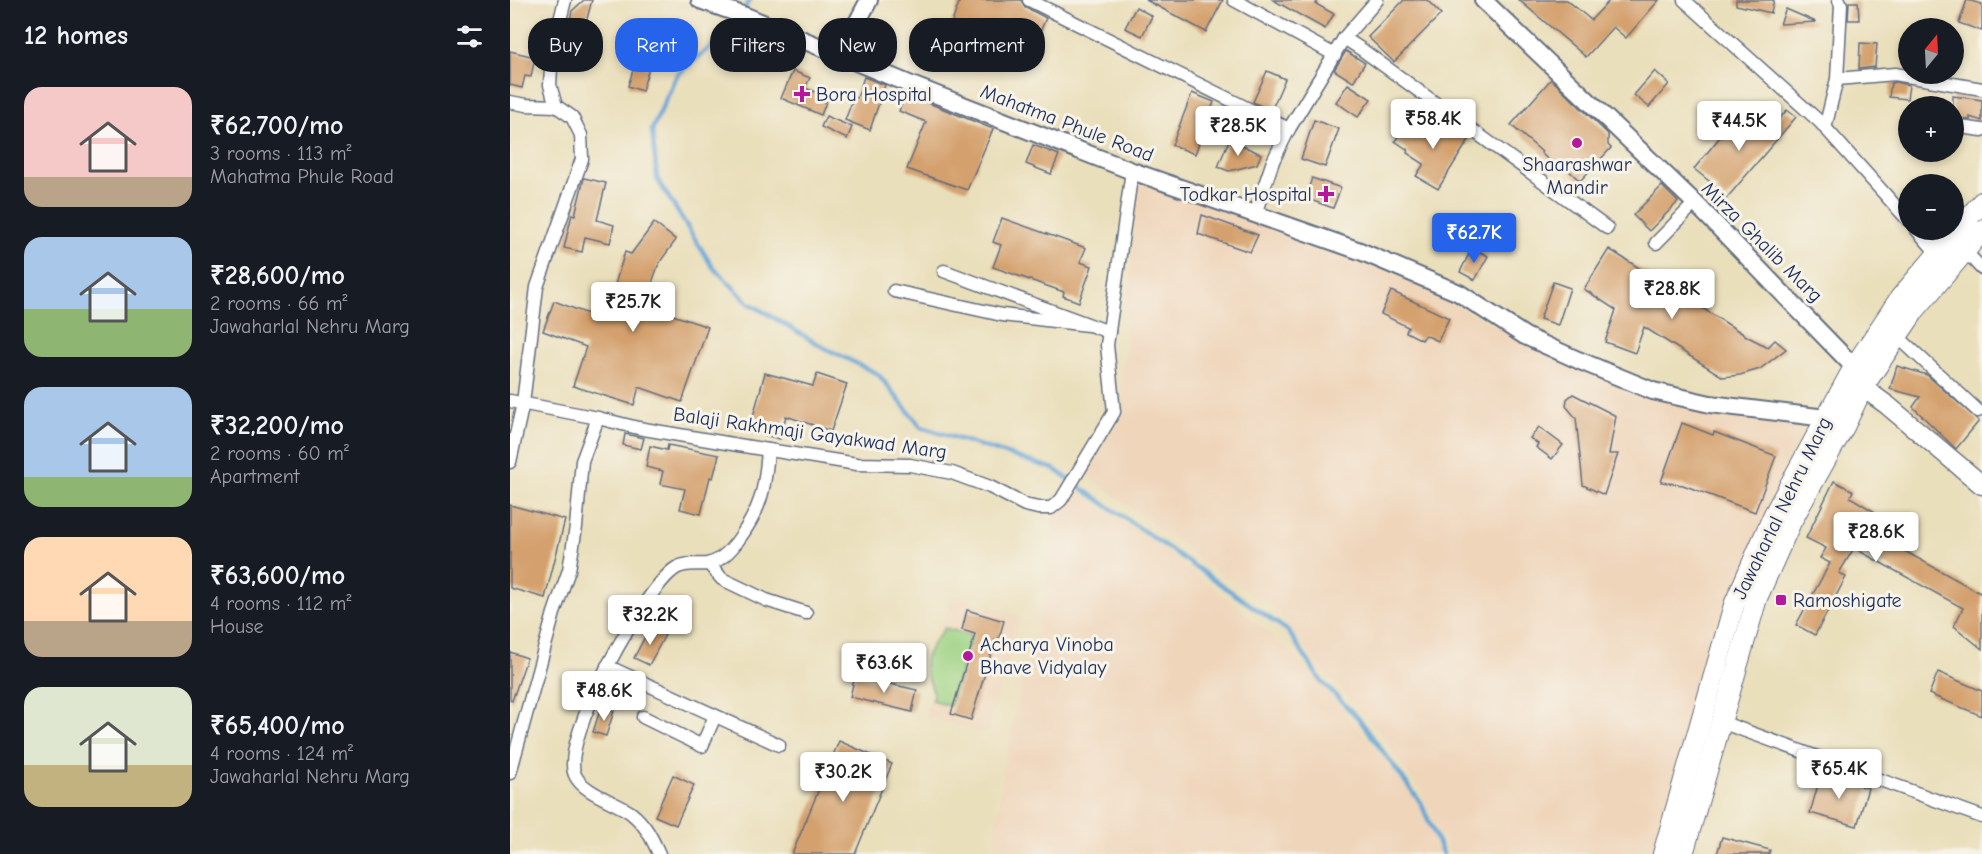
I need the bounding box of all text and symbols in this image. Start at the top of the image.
chip: Buy [528,18,603,72]
chip: Rent [615,18,698,72]
chip: Filters [710,18,806,72]
chip: New [818,18,897,72]
chip: Apartment [909,18,1045,72]
north arrow [1898,18,1964,84]
map controls [1898,18,1964,240]
icon: filters [453,20,486,53]
text: 12 homes [24,21,128,51]
street label: Mahatma Phule Road [977,79,1157,167]
place label: Bora Hospital [816,83,932,106]
marker: Bora Hospital [793,85,811,103]
button: + [1898,96,1964,162]
pin: ₹58.4K [1384,99,1482,150]
pin: ₹44.5K [1690,101,1788,152]
pin: ₹28.5K [1189,106,1287,157]
text: ₹58.4K [1405,107,1461,130]
text: ₹44.5K [1711,109,1767,132]
icon: home [72,111,144,183]
text: ₹62,700/mo [210,111,343,141]
text: ₹28.5K [1209,114,1267,137]
marker: Shaarashwar Mandir [1570,136,1584,150]
text: 3 rooms · 113 m² [210,142,351,165]
place label: Shaarashwar Mandir [1522,153,1632,199]
text: Mahatma Phule Road [210,165,394,188]
button: − [1898,174,1964,240]
street label: Mirza Ghalib Marg [1697,177,1827,307]
place label: Todkar Hospital [1180,183,1312,206]
marker: Todkar Hospital [1317,185,1335,203]
pin: ₹62.7K [1425,213,1523,264]
text: ₹62.7K [1446,221,1502,244]
icon: home [72,261,144,333]
text: ₹28,600/mo [210,261,345,291]
pin: ₹28.8K [1623,269,1721,320]
text: ₹28.8K [1644,277,1700,300]
pin: ₹25.7K [584,282,682,333]
text: ₹25.7K [605,290,661,313]
text: 2 rooms · 66 m² [210,292,348,315]
text: Jawaharlal Nehru Marg [210,315,410,338]
street label: Balaji Rakhmaji Gayakwad Marg [672,402,948,464]
icon: home [72,411,144,483]
text: ₹32,200/mo [210,411,344,441]
street label: Jawaharlal Nehru Marg [1728,413,1836,603]
text: 2 rooms · 60 m² [210,442,349,465]
text: Apartment [210,465,300,488]
pin: ₹28.6K [1827,512,1925,563]
text: ₹28.6K [1848,520,1904,543]
icon: home [72,561,144,633]
text: ₹63,600/mo [210,561,345,591]
place label: Ramoshigate [1793,589,1902,612]
text: 4 rooms · 112 m² [210,592,351,615]
marker: Ramoshigate [1774,593,1788,607]
pin: ₹32.2K [601,595,699,646]
text: ₹32.2K [622,603,678,626]
text: House [210,615,264,638]
place label: Acharya Vinoba Bhave Vidyalay [980,633,1114,679]
pin: ₹63.6K [835,643,933,694]
marker: Acharya Vinoba Bhave Vidyalay [961,649,975,663]
text: ₹63.6K [855,651,913,674]
pin: ₹48.6K [555,671,653,722]
text: ₹48.6K [576,679,632,702]
icon: home [72,711,144,783]
text: ₹65,400/mo [210,711,345,741]
text: 4 rooms · 124 m² [210,742,353,765]
pin: ₹65.4K [1790,749,1888,800]
pin: ₹30.2K [794,752,892,803]
text: ₹65.4K [1811,757,1867,780]
text: ₹30.2K [814,760,872,783]
text: Jawaharlal Nehru Marg [210,765,410,788]

